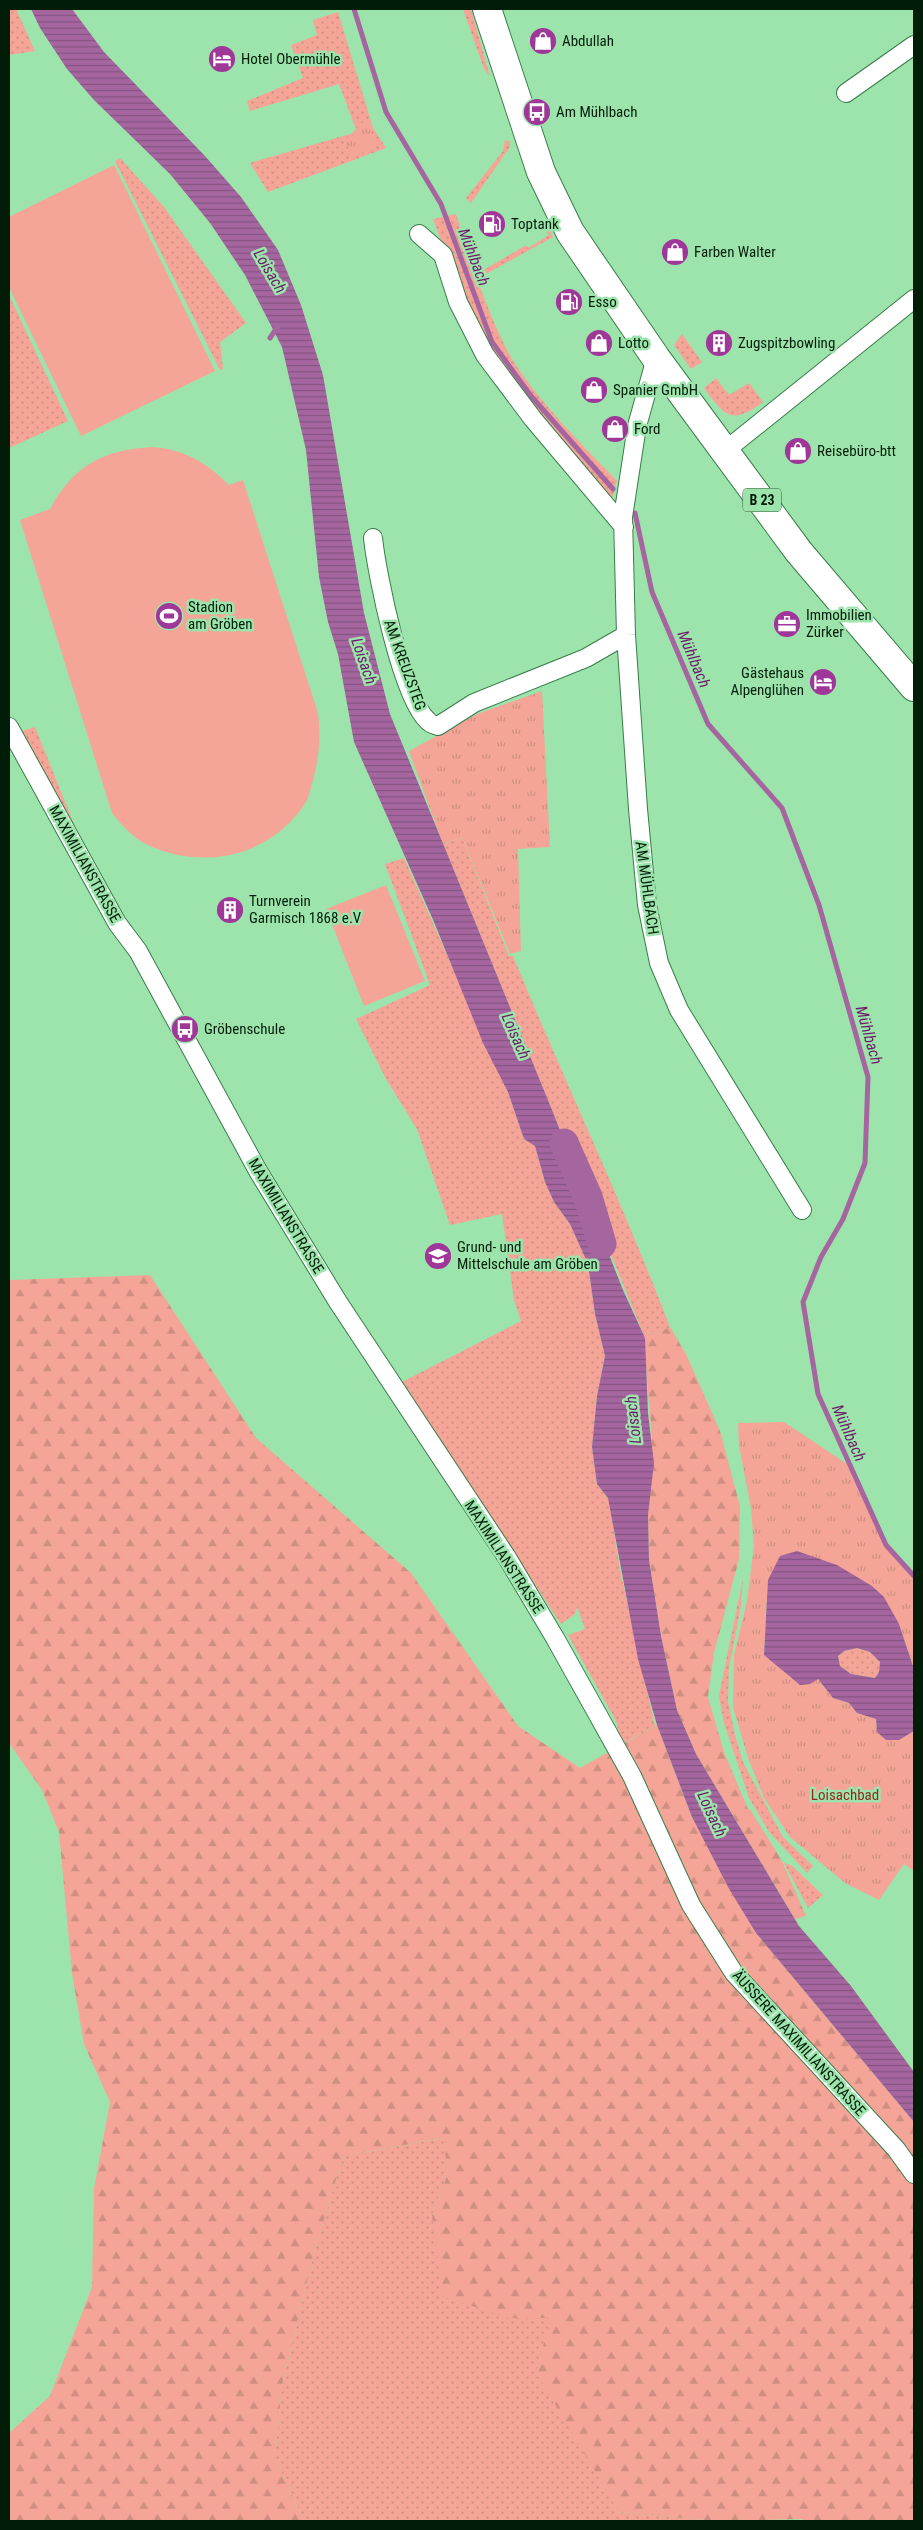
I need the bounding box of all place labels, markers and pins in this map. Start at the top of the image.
shop icon: Abdullah [528,26,558,56]
place label: Abdullah [562,32,614,50]
hotel icon: Hotel Obermühle [207,44,237,74]
place label: Hotel Obermühle [241,50,340,68]
bus stop icon: Am Mühlbach [522,97,552,127]
place label: Am Mühlbach [556,103,637,121]
fuel station icon: Toptank [477,209,507,239]
place label: Toptank [511,215,559,233]
shop icon: Farben Walter [660,237,690,267]
place label: Farben Walter [694,243,776,261]
fuel station icon: Esso [554,287,584,317]
place label: Esso [588,293,617,311]
shop icon: Lotto [584,328,614,358]
building icon: Zugspitzbowling [704,328,734,358]
place label: Lotto [618,334,649,352]
place label: Zugspitzbowling [738,334,835,352]
shop icon: Spanier GmbH [579,375,609,405]
place label: Spanier GmbH [613,381,698,399]
shop icon: Ford [600,414,630,444]
place label: Ford [634,420,660,438]
shop icon: Reisebüro-btt [783,436,813,466]
place label: Reisebüro-btt [817,442,896,460]
place label: Stadion am Gröben [188,598,252,633]
sports icon: Stadion am Gröben [154,601,184,631]
place label: Immobilien Zürker [806,606,872,641]
office icon: Immobilien Zürker [772,609,802,639]
place label: Gästehaus Alpenglühen [731,664,804,699]
hotel icon: Gästehaus Alpenglühen [808,667,838,697]
place label: Turnverein Garmisch 1868 e.V [249,892,362,927]
building icon: Turnverein Garmisch 1868 e.V [215,895,245,925]
bus stop icon: Gröbenschule [170,1014,200,1044]
place label: Gröbenschule [204,1020,285,1038]
place label: Grund- und Mittelschule am Gröben [457,1238,598,1273]
school or university icon: Grund- und Mittelschule am Gröben [423,1241,453,1271]

